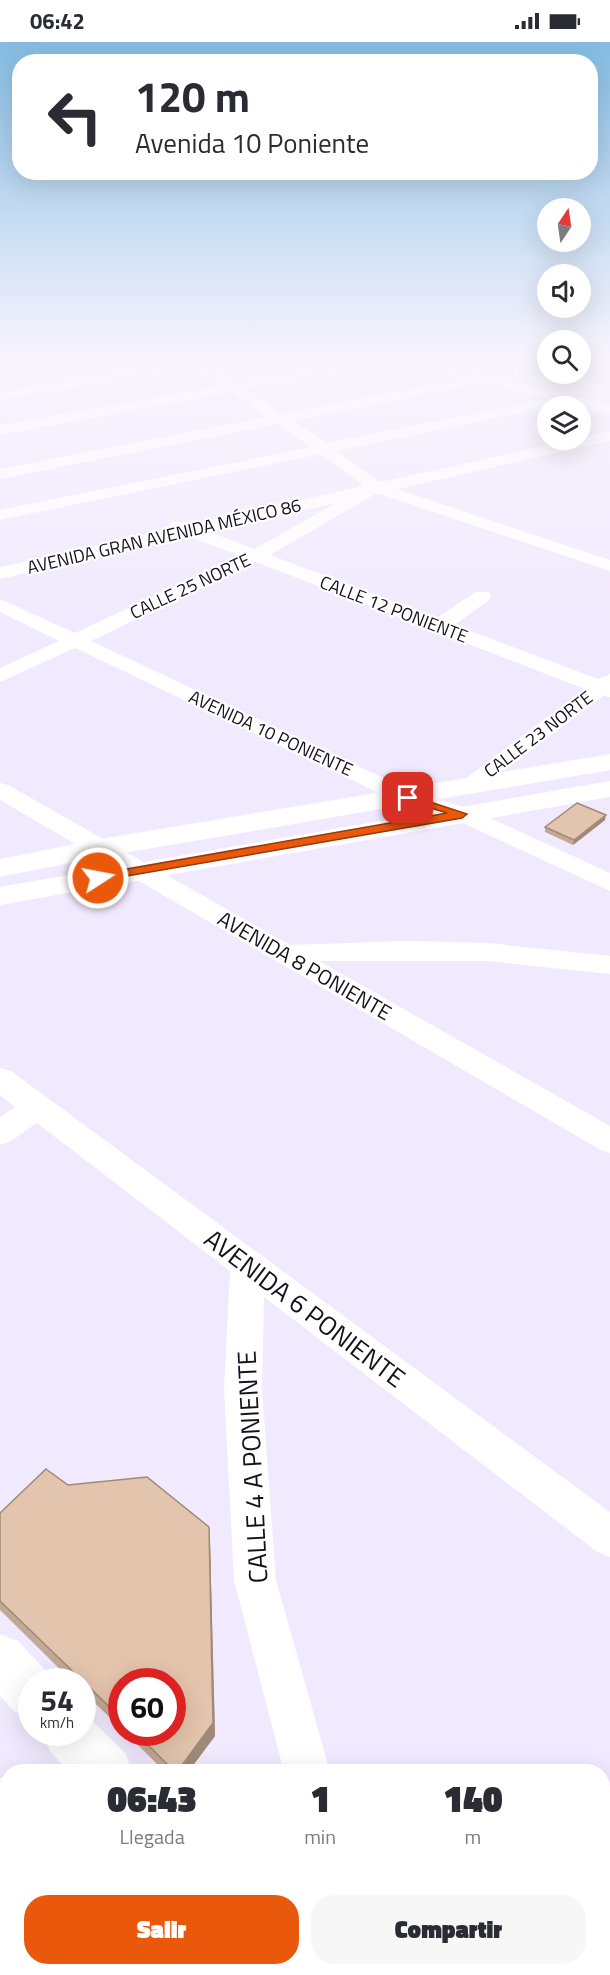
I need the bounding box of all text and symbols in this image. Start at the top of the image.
text: 06:42 [30,4,85,38]
text: 120 m [135,64,250,128]
icon: left [36,78,114,156]
text: Avenida 10 Poniente [135,122,369,163]
north arrow [537,198,591,252]
map controls [537,198,591,450]
button: sound [537,264,591,318]
button: search [537,330,591,384]
button: layers [537,396,591,450]
street label: AVENIDA GRAN AVENIDA MÉXICO 86 [24,491,304,581]
street label: CALLE 25 NORTE [125,546,255,626]
street label: CALLE 12 PONIENTE [316,568,472,650]
street label: AVENIDA 10 PONIENTE [185,683,357,783]
street label: CALLE 23 NORTE [478,684,598,784]
pin [382,772,433,823]
icon: arrive [391,781,424,814]
position arrow [66,846,130,910]
street label: AVENIDA 8 PONIENTE [212,902,398,1028]
street label: AVENIDA 6 PONIENTE [196,1219,414,1397]
street label: CALLE 4 A PONIENTE [226,1350,278,1584]
speed limit sign: 60 [108,1668,186,1746]
text: 54 [40,1677,74,1723]
text: km/h [40,1711,74,1734]
text: 06:43 [107,1771,197,1826]
text: 1 [310,1771,330,1826]
text: 140 [443,1771,503,1826]
text: Llegada [119,1821,185,1852]
text: min [304,1821,336,1852]
text: m [465,1821,481,1852]
button: Salir [24,1895,299,1964]
button: Compartir [311,1895,586,1964]

